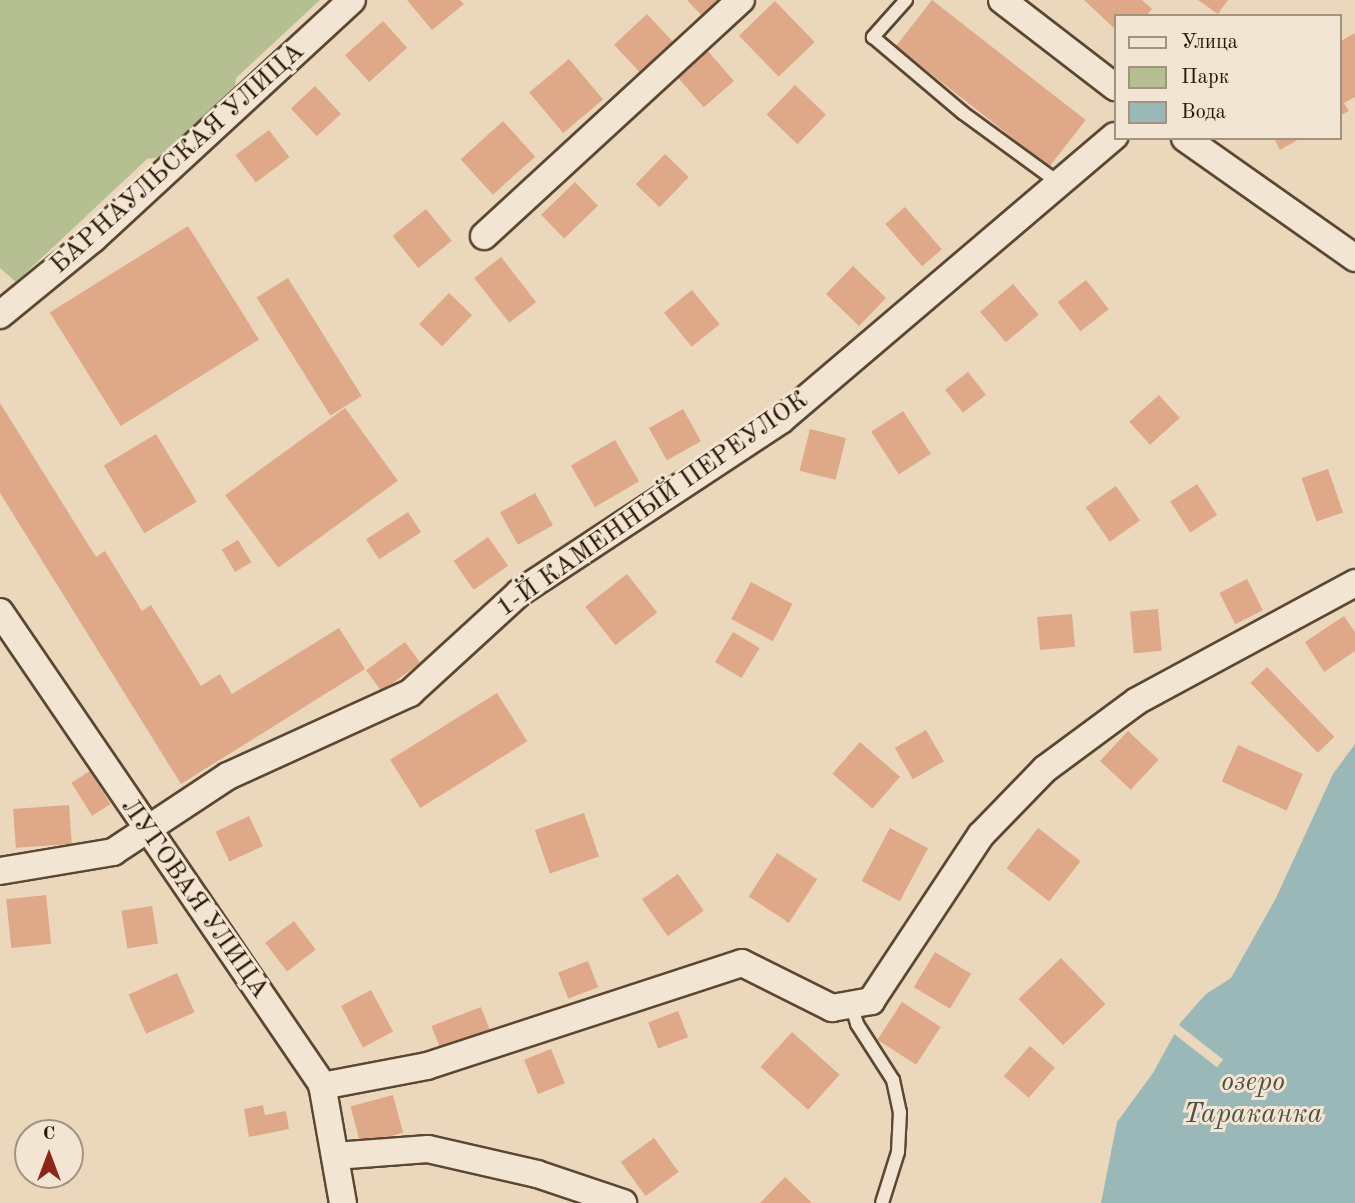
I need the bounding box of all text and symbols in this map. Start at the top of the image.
legend [1114,14,1341,140]
text: Улица [1181,32,1238,53]
street label: БАРНАУЛЬСКАЯ УЛИЦА [45,37,311,281]
text: Парк [1181,67,1229,88]
text: Вода [1181,102,1226,123]
street label: 1-Й КАМЕННЫЙ ПЕРЕУЛОК [491,385,815,625]
street label: ЛУГОВАЯ УЛИЦА [113,793,275,1005]
water label: озеро Тараканка [1183,1066,1323,1132]
north arrow [14,1119,84,1189]
text: С [43,1125,55,1144]

